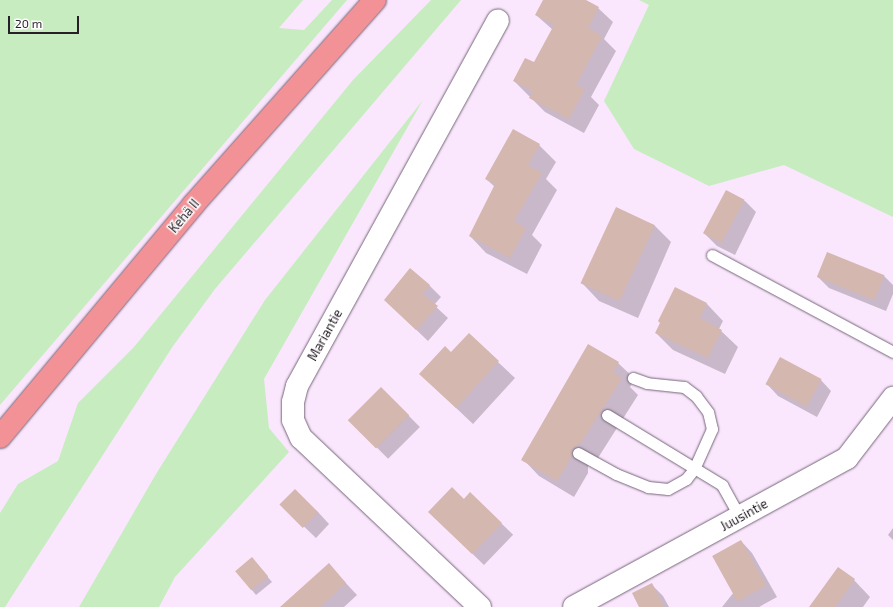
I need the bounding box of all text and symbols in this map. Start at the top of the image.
scale bar [10,8,81,34]
text: 20 m [15,16,42,30]
street label: Kehä II [166,196,202,236]
street label: Mariantie [304,306,346,364]
street label: Juusintie [718,496,770,534]

